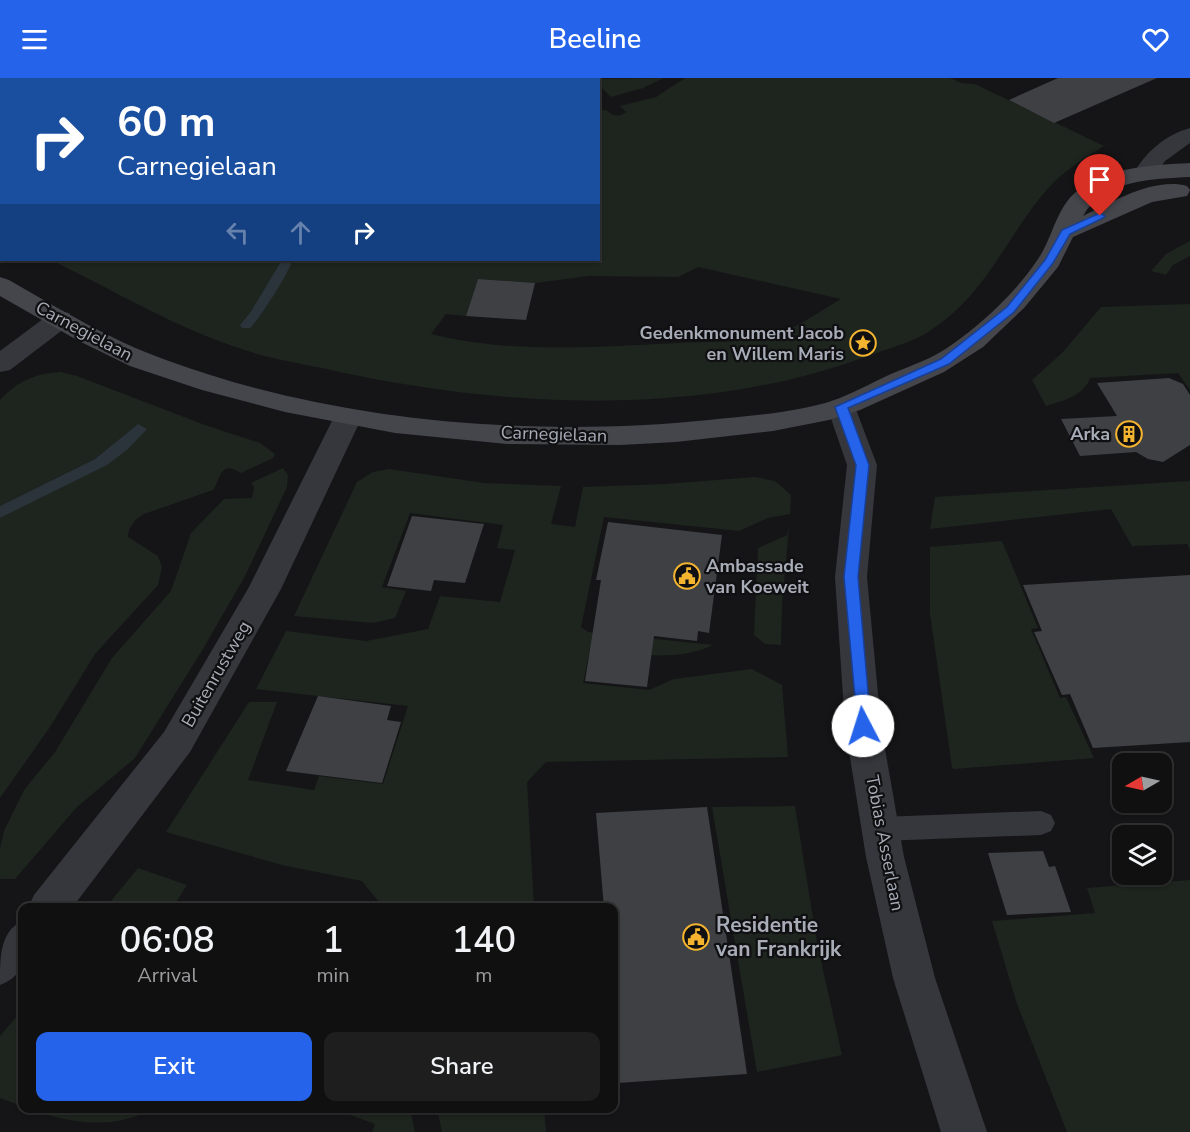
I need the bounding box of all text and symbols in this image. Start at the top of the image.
text: Beeline [549,21,641,58]
icon: menu [18,23,51,56]
icon: heart [1139,23,1172,56]
text: 60 m [117,94,216,151]
icon: right [18,102,96,180]
text: Carnegielaan [117,148,277,185]
pin [1074,154,1125,216]
icon: arrive [1083,163,1116,196]
icon: left [221,216,254,249]
icon: ahead [284,216,317,249]
icon: right [347,216,380,249]
street label: Carnegielaan [31,295,137,367]
place label: Gedenkmonument Jacob en Willem Maris [640,321,844,366]
place icon: Gedenkmonument Jacob en Willem Maris [848,328,878,358]
building icon: Arka [1114,419,1144,449]
street label: Carnegielaan [500,420,608,448]
place label: Arka [1070,422,1110,446]
place label: Ambassade van Koeweit [705,554,809,599]
public building icon: Ambassade van Koeweit [672,561,702,591]
street label: Buitenrustweg [176,616,256,732]
position arrow [831,694,895,758]
north arrow [1112,753,1172,813]
map controls [1112,753,1172,885]
street label: Tobias Asserlaan [860,773,910,913]
button: layers [1112,825,1172,885]
place label: Residentie van Frankrijk [715,911,842,963]
text: 06:08 [120,916,215,965]
text: 1 [322,916,344,965]
text: 140 [451,916,516,965]
public building icon: Residentie van Frankrijk [681,922,711,952]
text: Arrival [137,962,197,989]
text: min [317,962,350,989]
text: m [475,962,492,989]
button: Exit [36,1032,312,1101]
button: Share [324,1032,600,1101]

